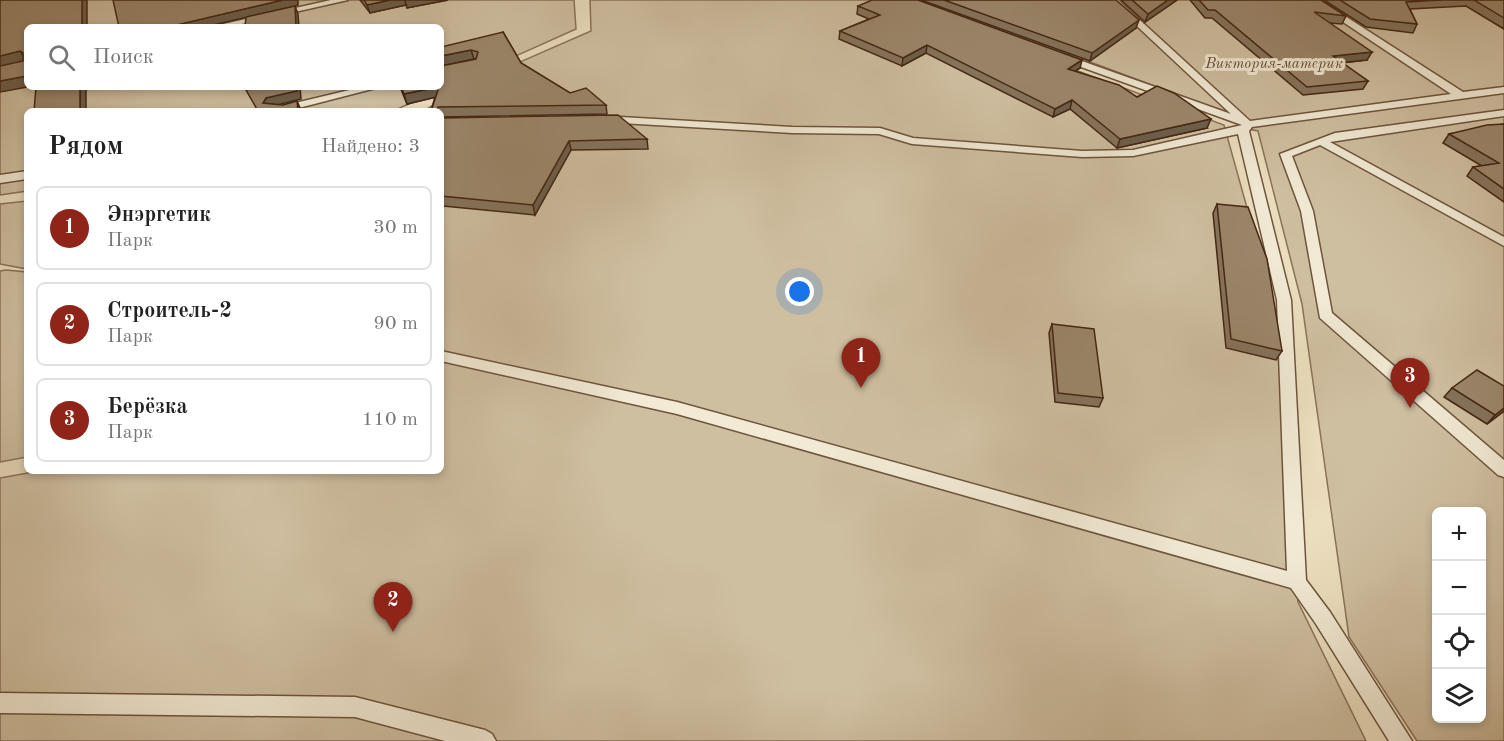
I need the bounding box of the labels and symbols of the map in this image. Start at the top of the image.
park label: Виктория-материк [1204,57,1343,72]
your location [785,277,814,306]
pin: 1 [842,338,880,388]
pin: 3 [1390,358,1430,408]
pin: 2 [374,582,412,632]

